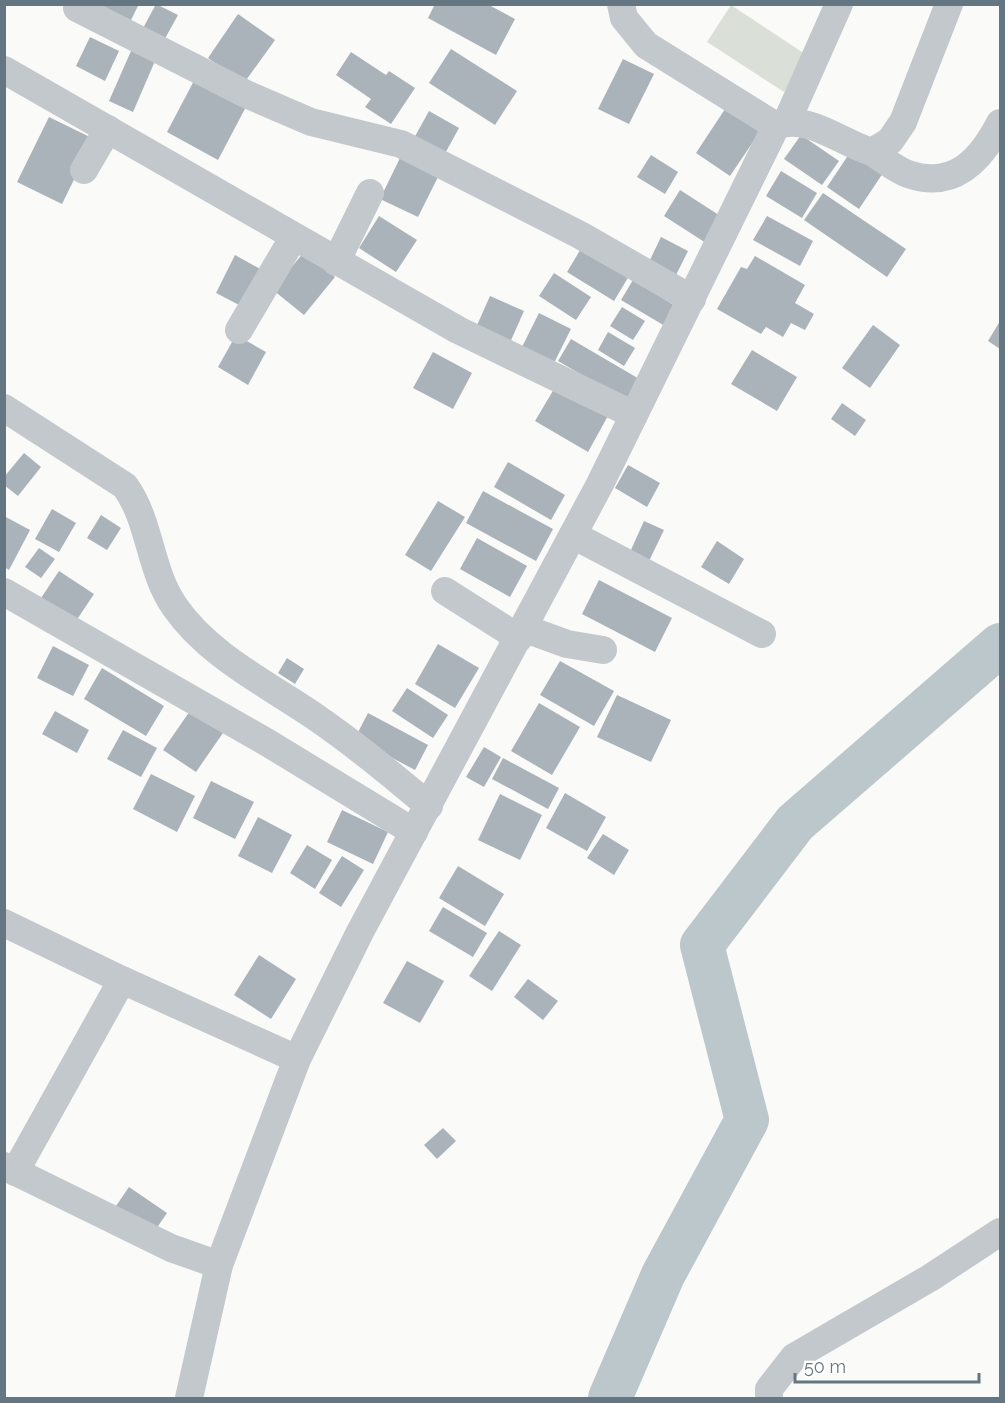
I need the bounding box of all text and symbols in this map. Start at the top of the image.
scale bar [795,1346,980,1384]
text: 50 m [804,1356,846,1377]

